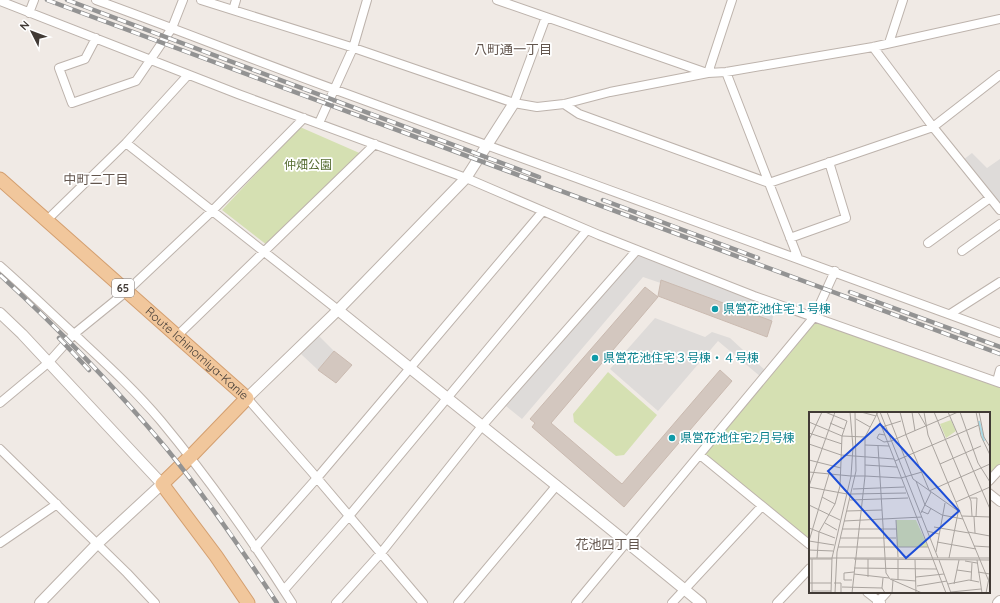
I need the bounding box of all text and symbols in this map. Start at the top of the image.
north arrow [12,12,52,52]
text: N [17,18,32,33]
district label: 八町通一丁目 [474,41,552,57]
park label: 仲畑公園 [284,157,332,172]
district label: 中町二丁目 [63,171,129,187]
road number: 65 [112,279,134,297]
place label: 県営花池住宅１号棟 [723,301,831,316]
street label: Route Ichinomiya-Kanie [142,303,252,403]
marker: 県営花池住宅１号棟 [710,304,720,314]
place label: 県営花池住宅３号棟・４号棟 [603,350,759,365]
marker: 県営花池住宅３号棟・４号棟 [590,353,600,363]
inset map [809,412,990,593]
place label: 県営花池住宅2月号棟 [680,430,795,445]
marker: 県営花池住宅2月号棟 [667,433,677,443]
district label: 花池四丁目 [575,536,641,552]

